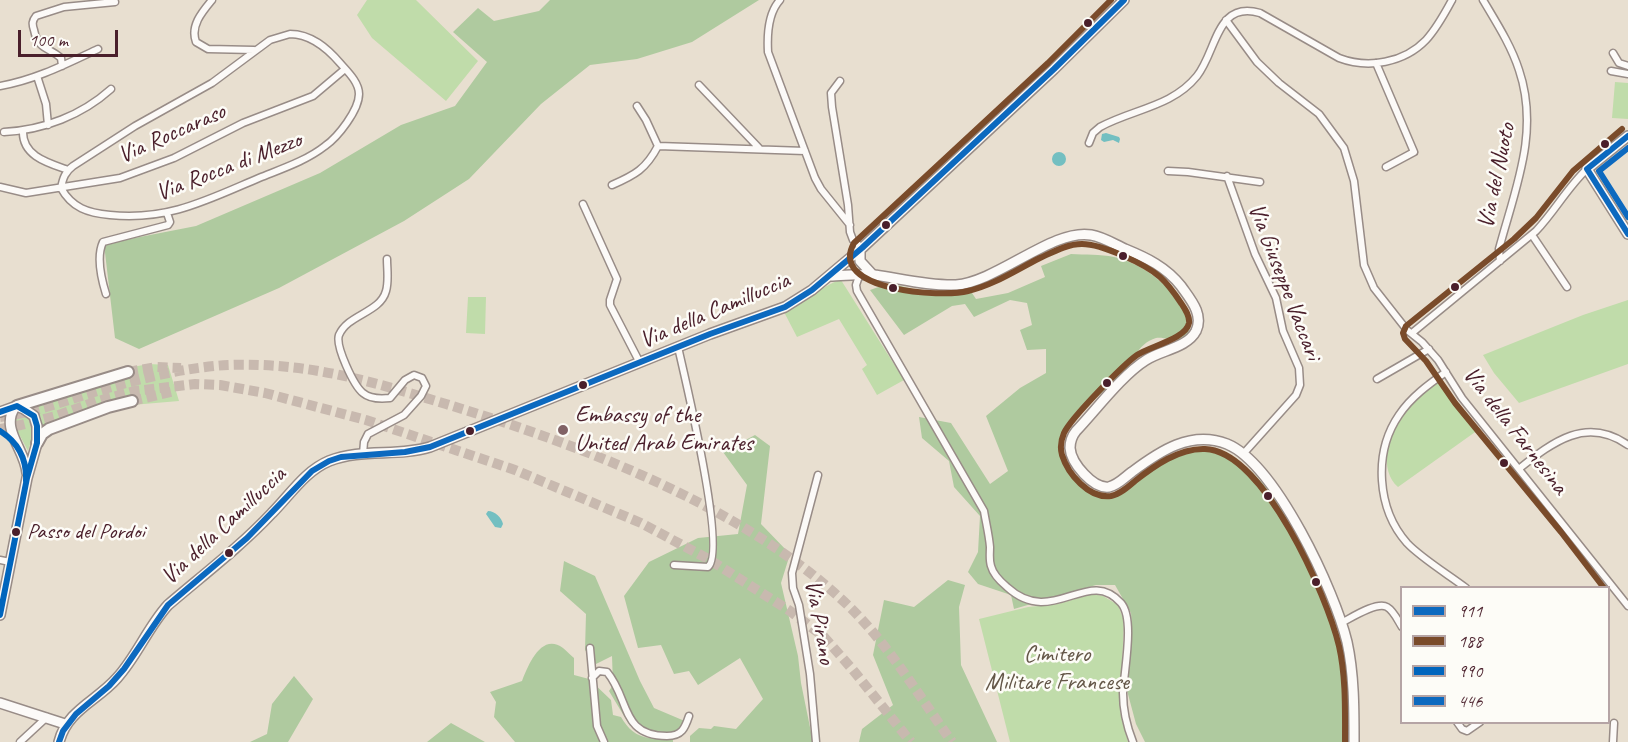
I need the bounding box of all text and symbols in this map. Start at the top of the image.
unlabelled marker [1082,17,1094,29]
scale bar [21,18,122,56]
text: 100 m [29,29,68,51]
street label: Via Roccaraso [114,98,230,170]
street label: Via del Nuoto [1472,121,1522,231]
street label: Via Rocca di Mezzo [152,126,306,208]
unlabelled marker [1599,138,1611,150]
street label: Via Giuseppe Vaccari [1241,200,1327,364]
unlabelled marker [880,219,892,231]
unlabelled marker [1117,250,1129,262]
street label: Via della Camilluccia [636,266,794,356]
unlabelled marker [1449,281,1461,293]
unlabelled marker [887,282,899,294]
street label: Via della Farnesina [1456,361,1574,501]
unlabelled marker [1101,377,1113,389]
unlabelled marker [577,379,589,391]
place label: Embassy of the United Arab Emirates [575,402,753,458]
marker: Embassy of the United Arab Emirates [556,423,570,437]
unlabelled marker [464,425,476,437]
unlabelled marker [1498,457,1510,469]
street label: Via della Camilluccia [156,461,292,591]
unlabelled marker [1262,490,1274,502]
place label: Passo del Pordoi [27,519,145,545]
marker: Passo del Pordoi [10,526,22,538]
unlabelled marker [223,547,235,559]
unlabelled marker [1310,576,1322,588]
street label: Via Pirano [797,578,841,666]
legend [1400,586,1610,724]
text: 911 [1458,600,1482,622]
text: 188 [1458,630,1482,652]
park label: Cimitero Militare Francese [985,641,1129,697]
text: 990 [1458,660,1482,682]
text: 446 [1458,690,1482,712]

